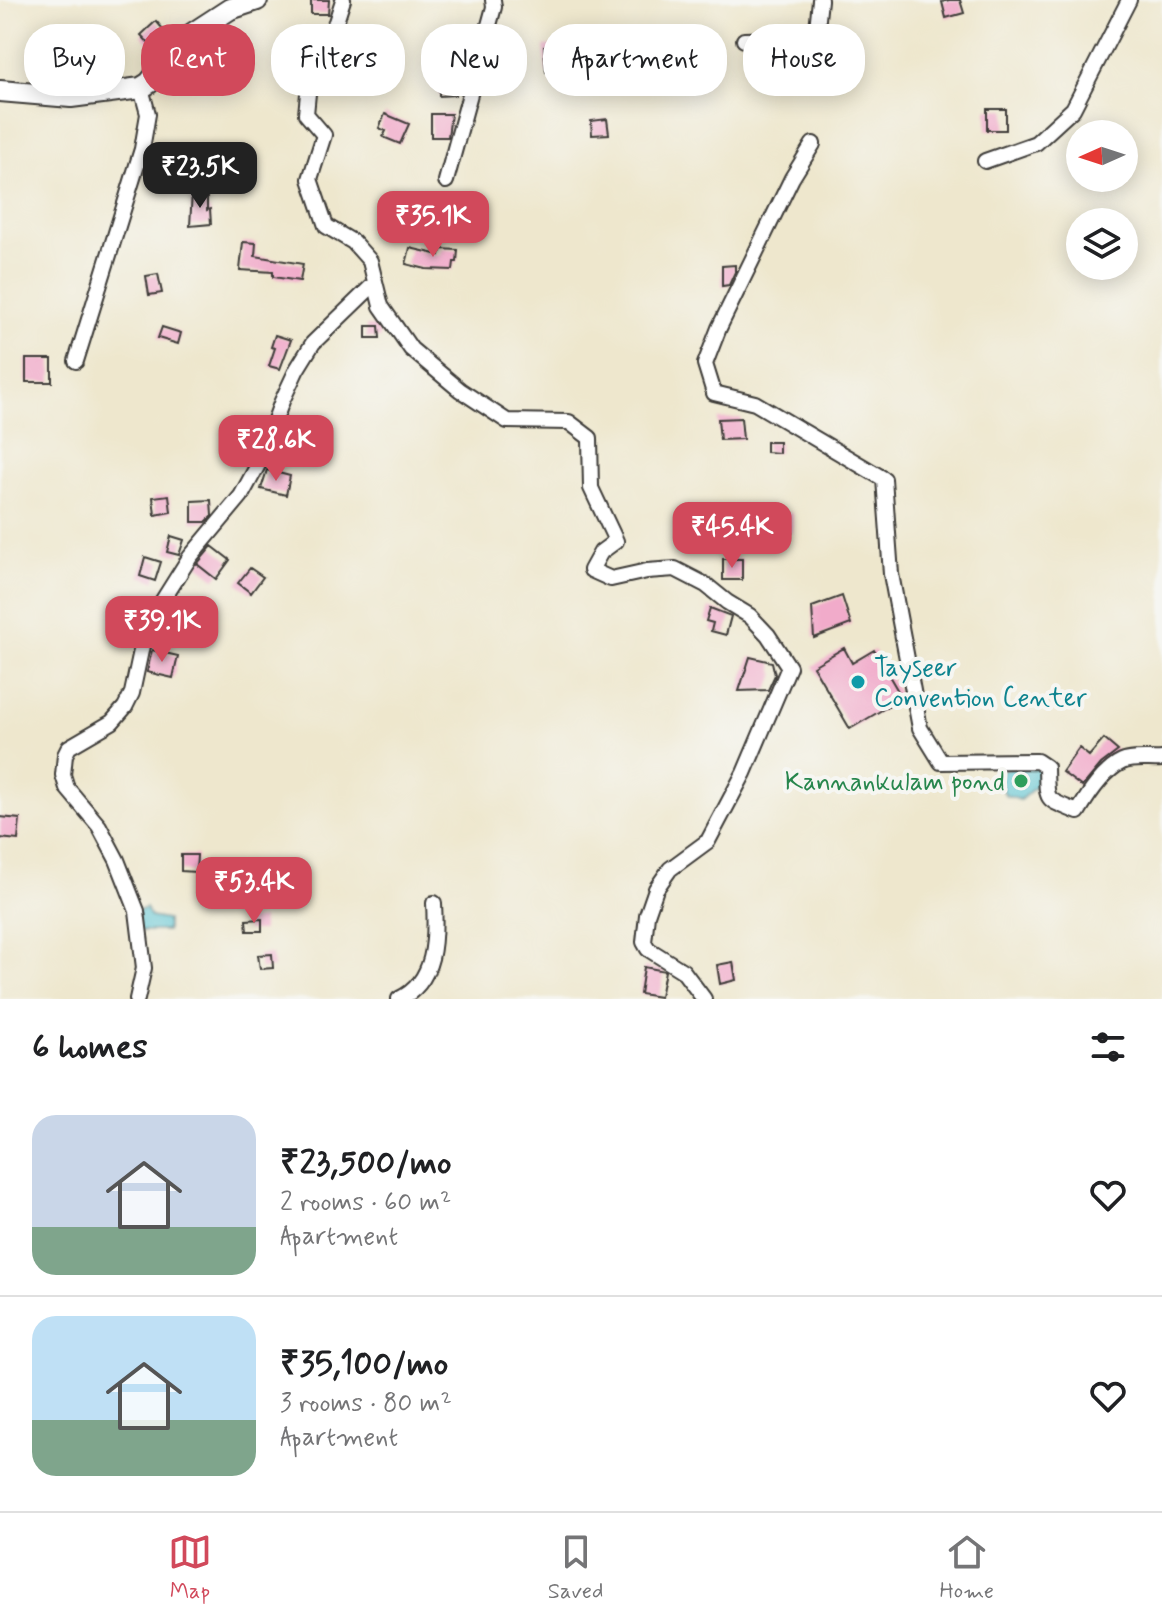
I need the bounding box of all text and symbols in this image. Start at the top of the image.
chip: Buy [24,24,125,96]
chip: Rent [141,24,255,96]
chip: Filters [271,24,405,96]
chip: New [421,24,527,96]
chip: Apartment [543,24,727,96]
chip: House [743,24,865,96]
north arrow [1066,120,1138,192]
map controls [1066,120,1138,280]
pin: ₹23.5K [135,142,265,210]
text: ₹23.5K [161,151,239,185]
pin: ₹35.1K [368,191,498,259]
text: ₹35.1K [395,200,471,234]
button: layers [1066,208,1138,280]
pin: ₹28.6K [211,415,341,483]
text: ₹28.6K [237,424,315,458]
pin: ₹45.4K [667,502,797,570]
text: ₹45.4K [691,511,773,545]
pin: ₹39.1K [97,596,227,664]
text: ₹39.1K [123,605,201,639]
place label: Tayseer Convention Center [874,652,1087,716]
marker: Tayseer Convention Center [849,673,867,691]
place label: Kannankulam pond [785,766,1005,800]
marker: Kannankulam pond [1012,772,1030,790]
pin: ₹53.4K [189,857,319,925]
text: ₹53.4K [214,866,294,900]
text: 6 homes [32,1025,147,1070]
icon: filters [1086,1025,1130,1069]
text: ₹23,500/mo [280,1141,452,1186]
icon: home [96,1147,192,1243]
icon: heart [1086,1173,1130,1217]
text: 2 rooms · 60 m² [280,1186,451,1220]
text: Apartment [280,1220,398,1254]
text: ₹35,100/mo [280,1342,448,1387]
icon: home [96,1348,192,1444]
icon: heart [1086,1374,1130,1418]
text: 3 rooms · 80 m² [280,1387,452,1421]
text: Apartment [280,1421,398,1455]
tab: Map [168,1530,212,1606]
tab: Saved [548,1530,603,1606]
tab: Home [939,1530,994,1606]

